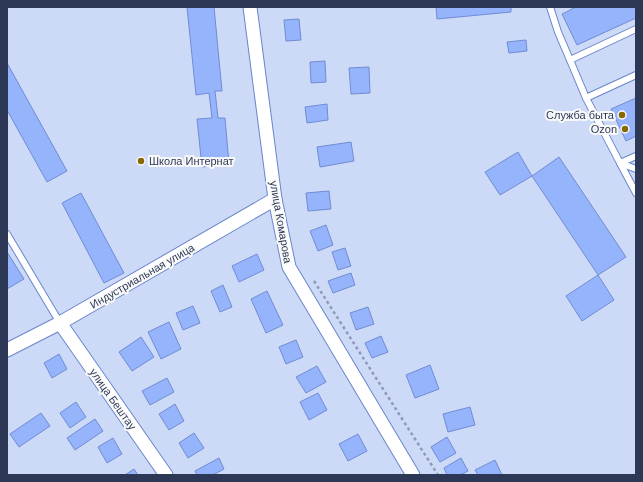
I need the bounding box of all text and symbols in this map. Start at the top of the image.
place label: Служба быта [546,109,615,121]
marker: Служба быта [617,110,627,120]
place label: Ozon [591,123,617,135]
marker: Ozon [620,124,630,134]
place label: Школа Интернат [149,155,234,167]
marker: Школа Интернат [136,156,146,166]
street label: улица Комарова [268,180,294,265]
street label: Индустриальная улица [88,241,197,311]
street label: улица Бештау [87,366,139,432]

